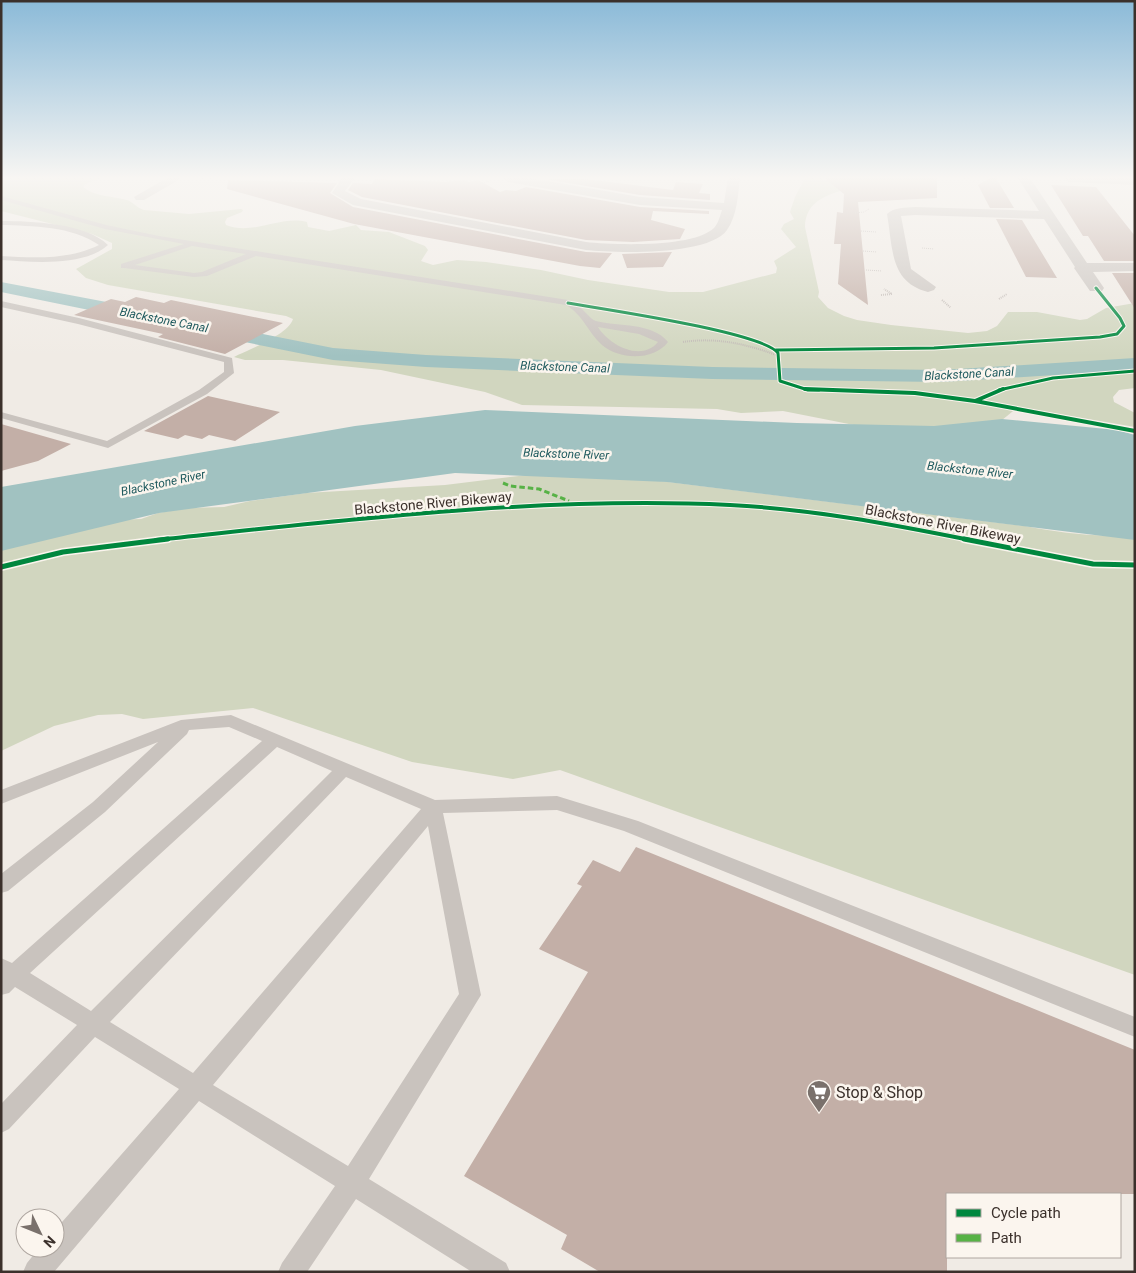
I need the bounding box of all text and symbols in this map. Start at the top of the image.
water label: Blackstone Canal [119,305,210,335]
water label: Blackstone Canal [520,358,610,376]
water label: Blackstone Canal [924,365,1014,383]
water label: Blackstone River [523,446,610,463]
water label: Blackstone River [927,459,1015,482]
water label: Blackstone River [119,467,208,499]
street label: Blackstone River Bikeway [354,488,513,518]
street label: Blackstone River Bikeway [864,501,1022,547]
supermarket icon: Stop & Shop [806,1079,832,1113]
place label: Stop & Shop [836,1083,923,1102]
legend [946,1193,1121,1258]
text: Cycle path [991,1204,1061,1222]
north arrow [15,1208,65,1258]
text: Path [991,1229,1022,1247]
text: N [40,1233,59,1251]

